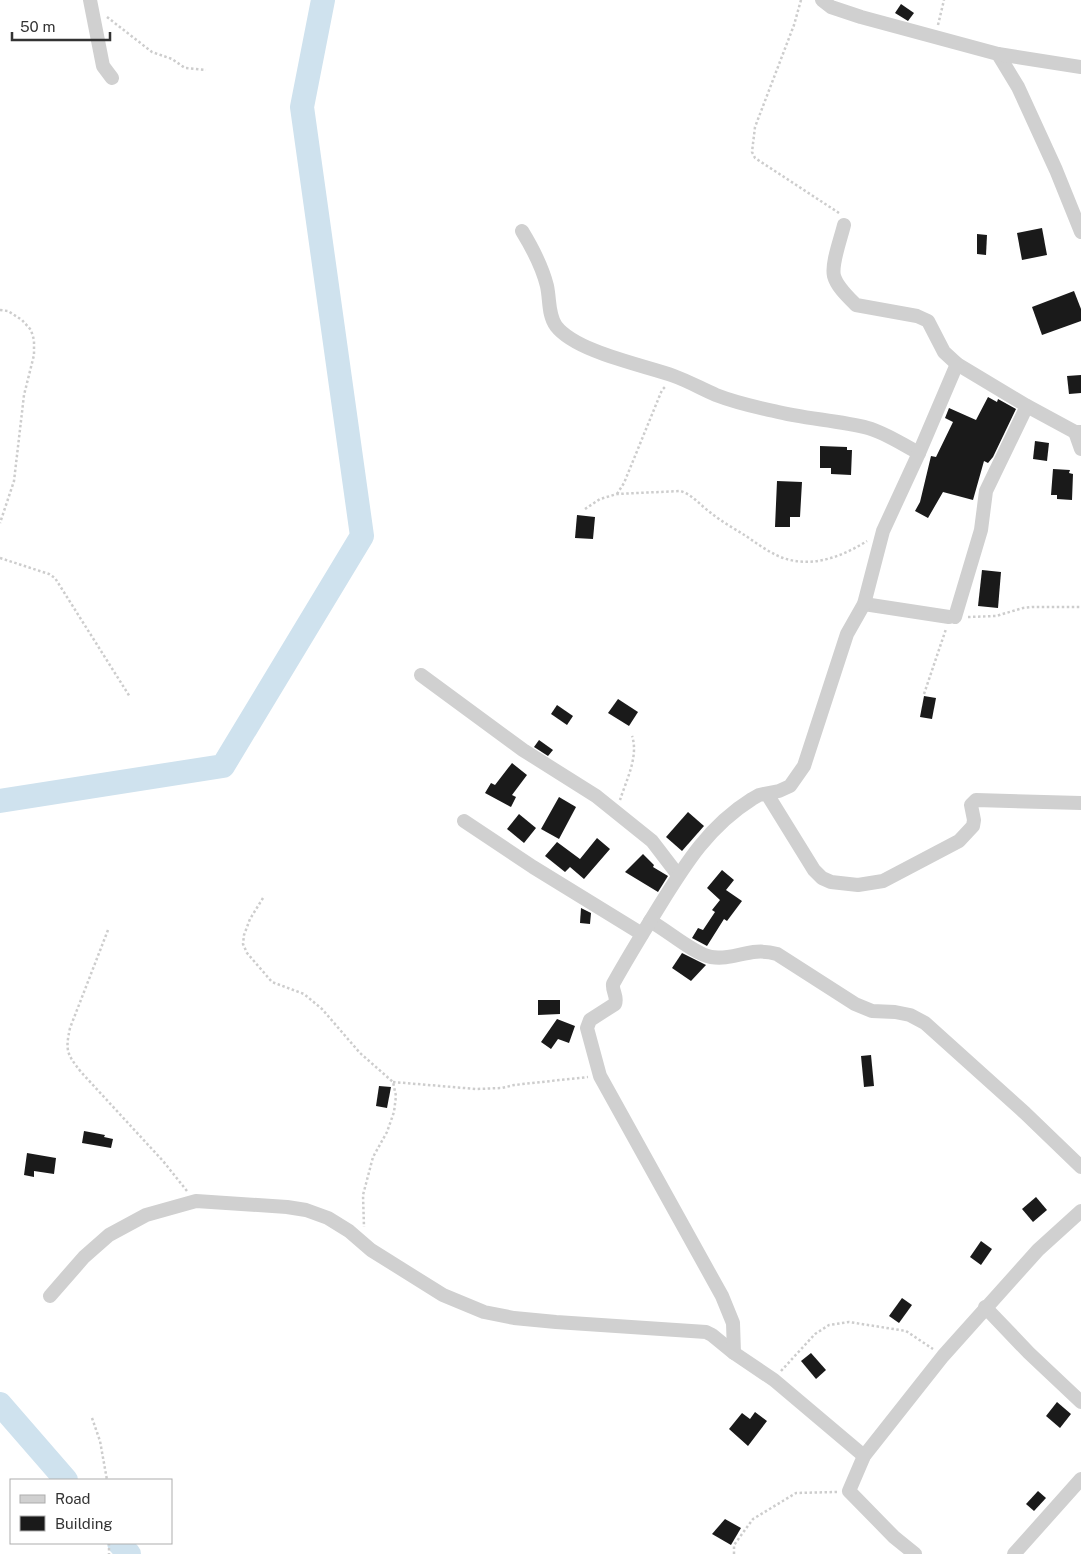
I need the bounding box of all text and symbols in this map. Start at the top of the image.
scale bar [12,10,110,42]
text: 50 m [20,18,55,35]
legend [10,1479,172,1544]
text: Road [55,1490,91,1507]
text: Building [55,1515,113,1532]

